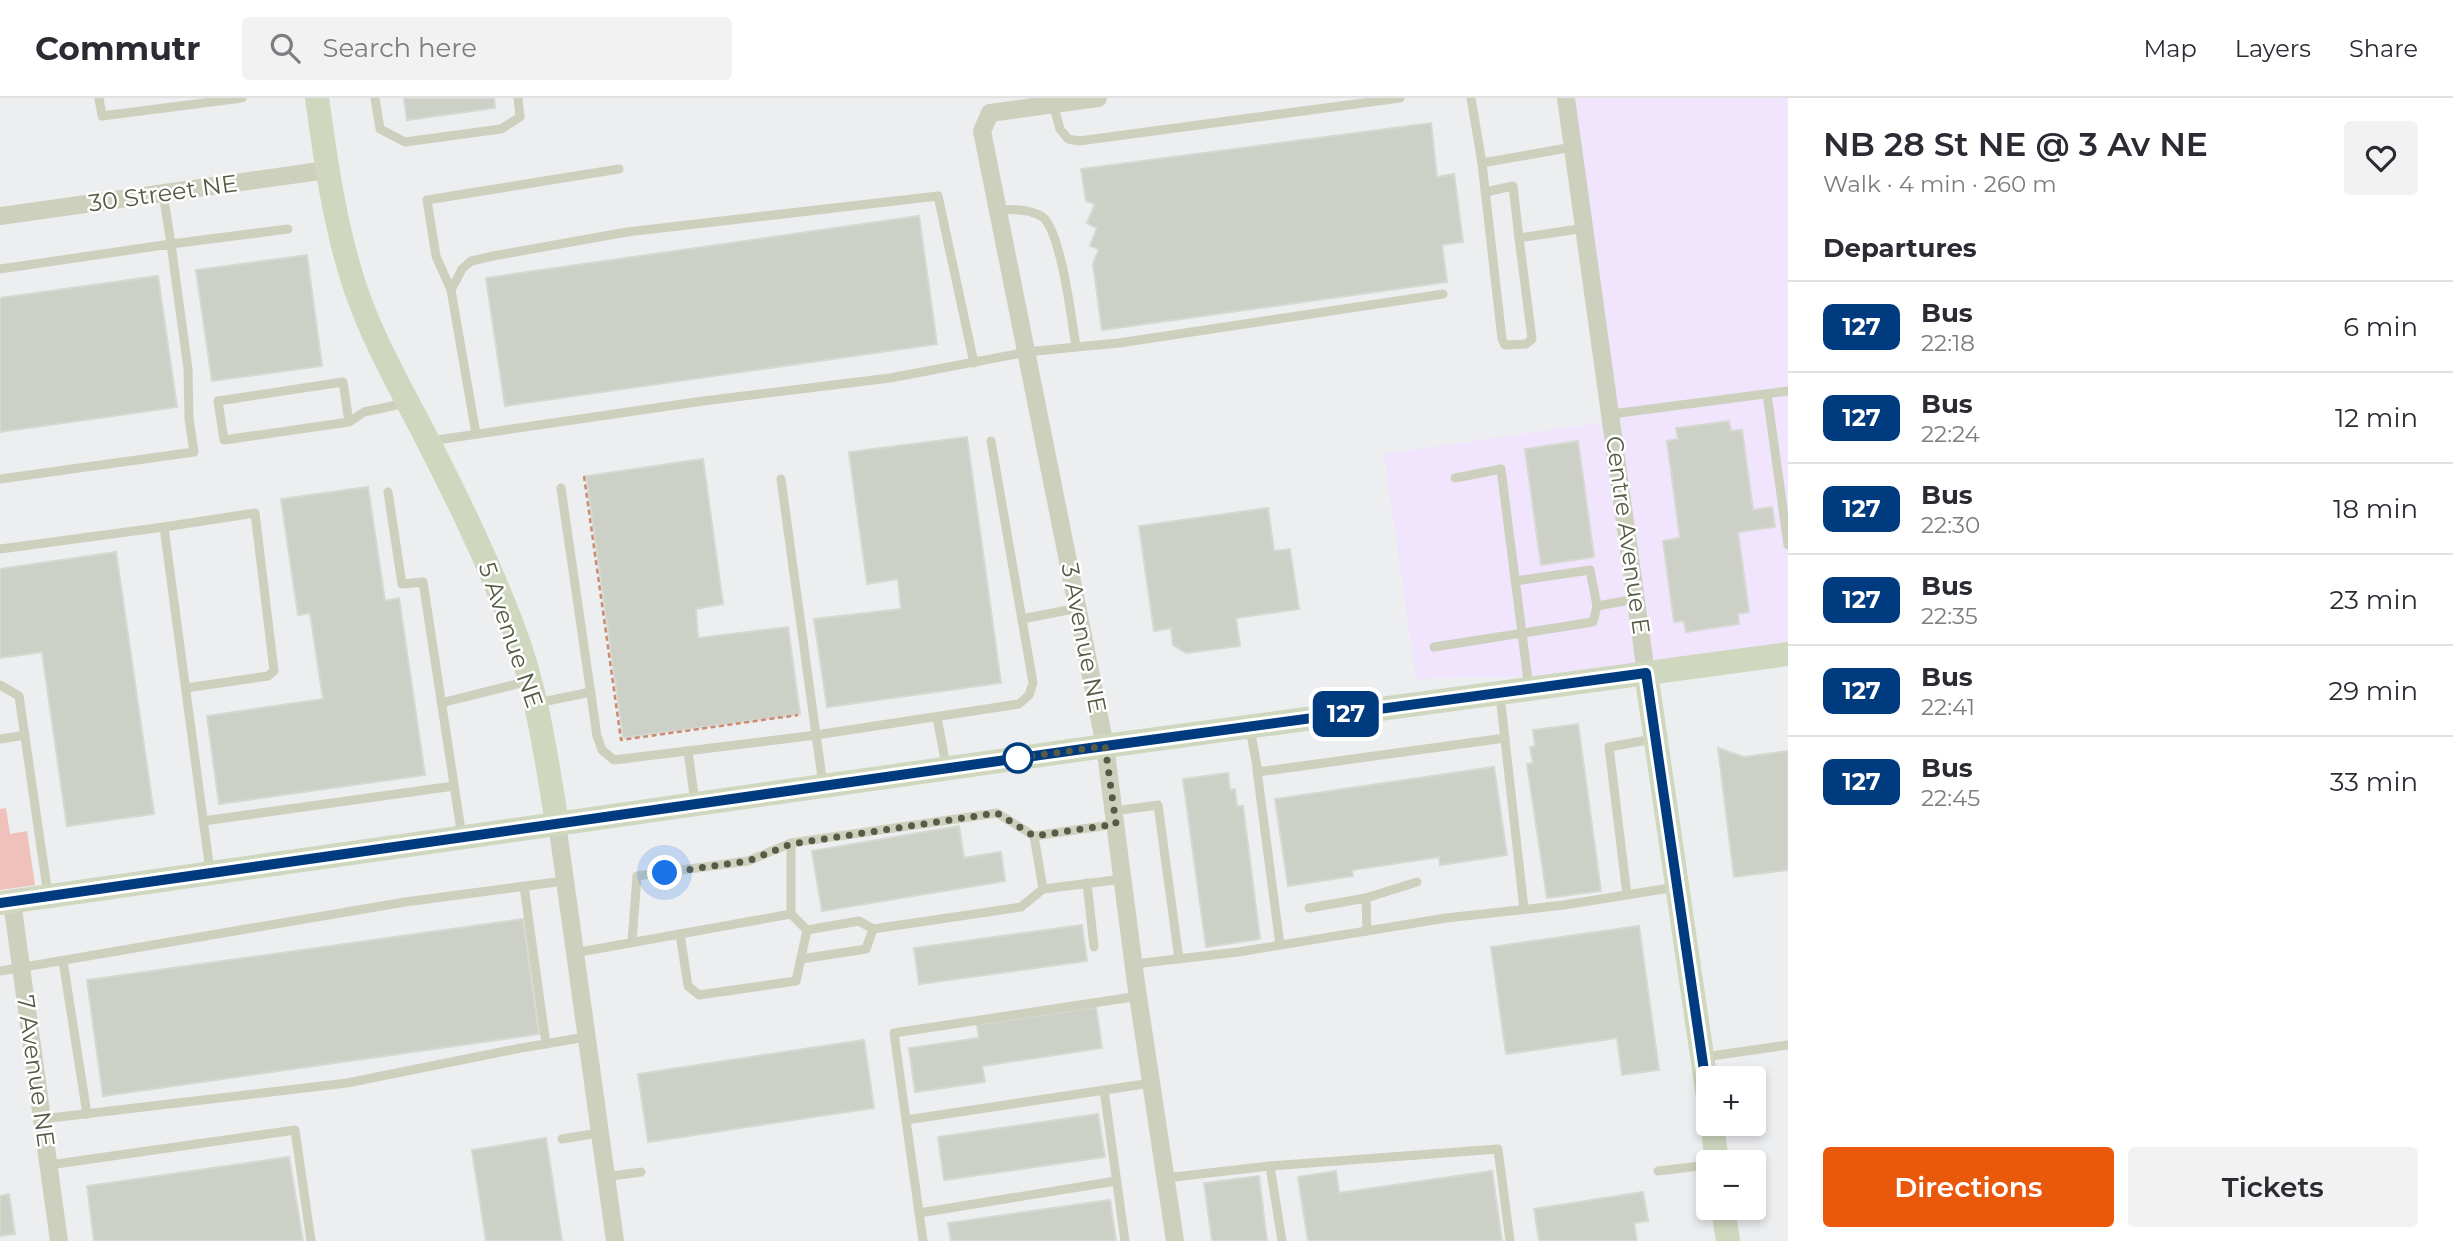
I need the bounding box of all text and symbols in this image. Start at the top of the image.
search box [242,17,732,80]
text: Commutr [35,28,200,68]
icon: search [266,29,304,67]
text: Search here [322,32,477,64]
text: Map [2143,34,2197,63]
text: Layers [2235,34,2311,63]
text: Share [2349,34,2418,63]
button: heart [2344,121,2418,195]
text: NB 28 St NE @ 3 Av NE [1823,124,2208,164]
street label: 30 Street NE [87,168,239,218]
text: Walk · 4 min · 260 m [1823,170,2057,198]
text: Departures [1823,232,1977,264]
text: Bus [1921,297,1973,329]
text: 6 min [2343,311,2418,343]
text: 127 [1842,312,1881,341]
text: 22:18 [1921,329,1975,357]
text: Bus [1921,388,1973,420]
text: 12 min [2335,402,2418,434]
text: 127 [1842,403,1881,432]
text: 22:24 [1921,420,1980,448]
street label: Centre Avenue E [1600,434,1656,636]
text: Bus [1921,479,1973,511]
text: 18 min [2333,493,2418,525]
text: 127 [1842,494,1881,523]
text: 22:30 [1921,511,1980,539]
street label: 5 Avenue NE [472,558,550,712]
street label: 3 Avenue NE [1055,560,1113,716]
text: Bus [1921,570,1973,602]
text: 23 min [2330,584,2418,616]
text: 127 [1842,585,1881,614]
text: 22:35 [1921,602,1978,630]
text: Bus [1921,661,1973,693]
text: 29 min [2328,675,2418,707]
text: 127 [1842,676,1881,705]
line badge: 127 [1306,691,1386,737]
text: 22:41 [1921,693,1975,721]
text: 127 [1327,699,1365,728]
unlabelled marker [1003,743,1033,773]
text: Bus [1921,752,1973,784]
text: 33 min [2330,766,2418,798]
text: 127 [1842,767,1881,796]
text: 22:45 [1921,784,1980,812]
your location [647,855,682,890]
street label: 7 Avenue NE [11,993,61,1149]
map controls [1696,1066,1766,1220]
button: + [1696,1066,1766,1136]
button: Directions [1823,1147,2114,1227]
button: Tickets [2128,1147,2418,1227]
button: − [1696,1150,1766,1220]

